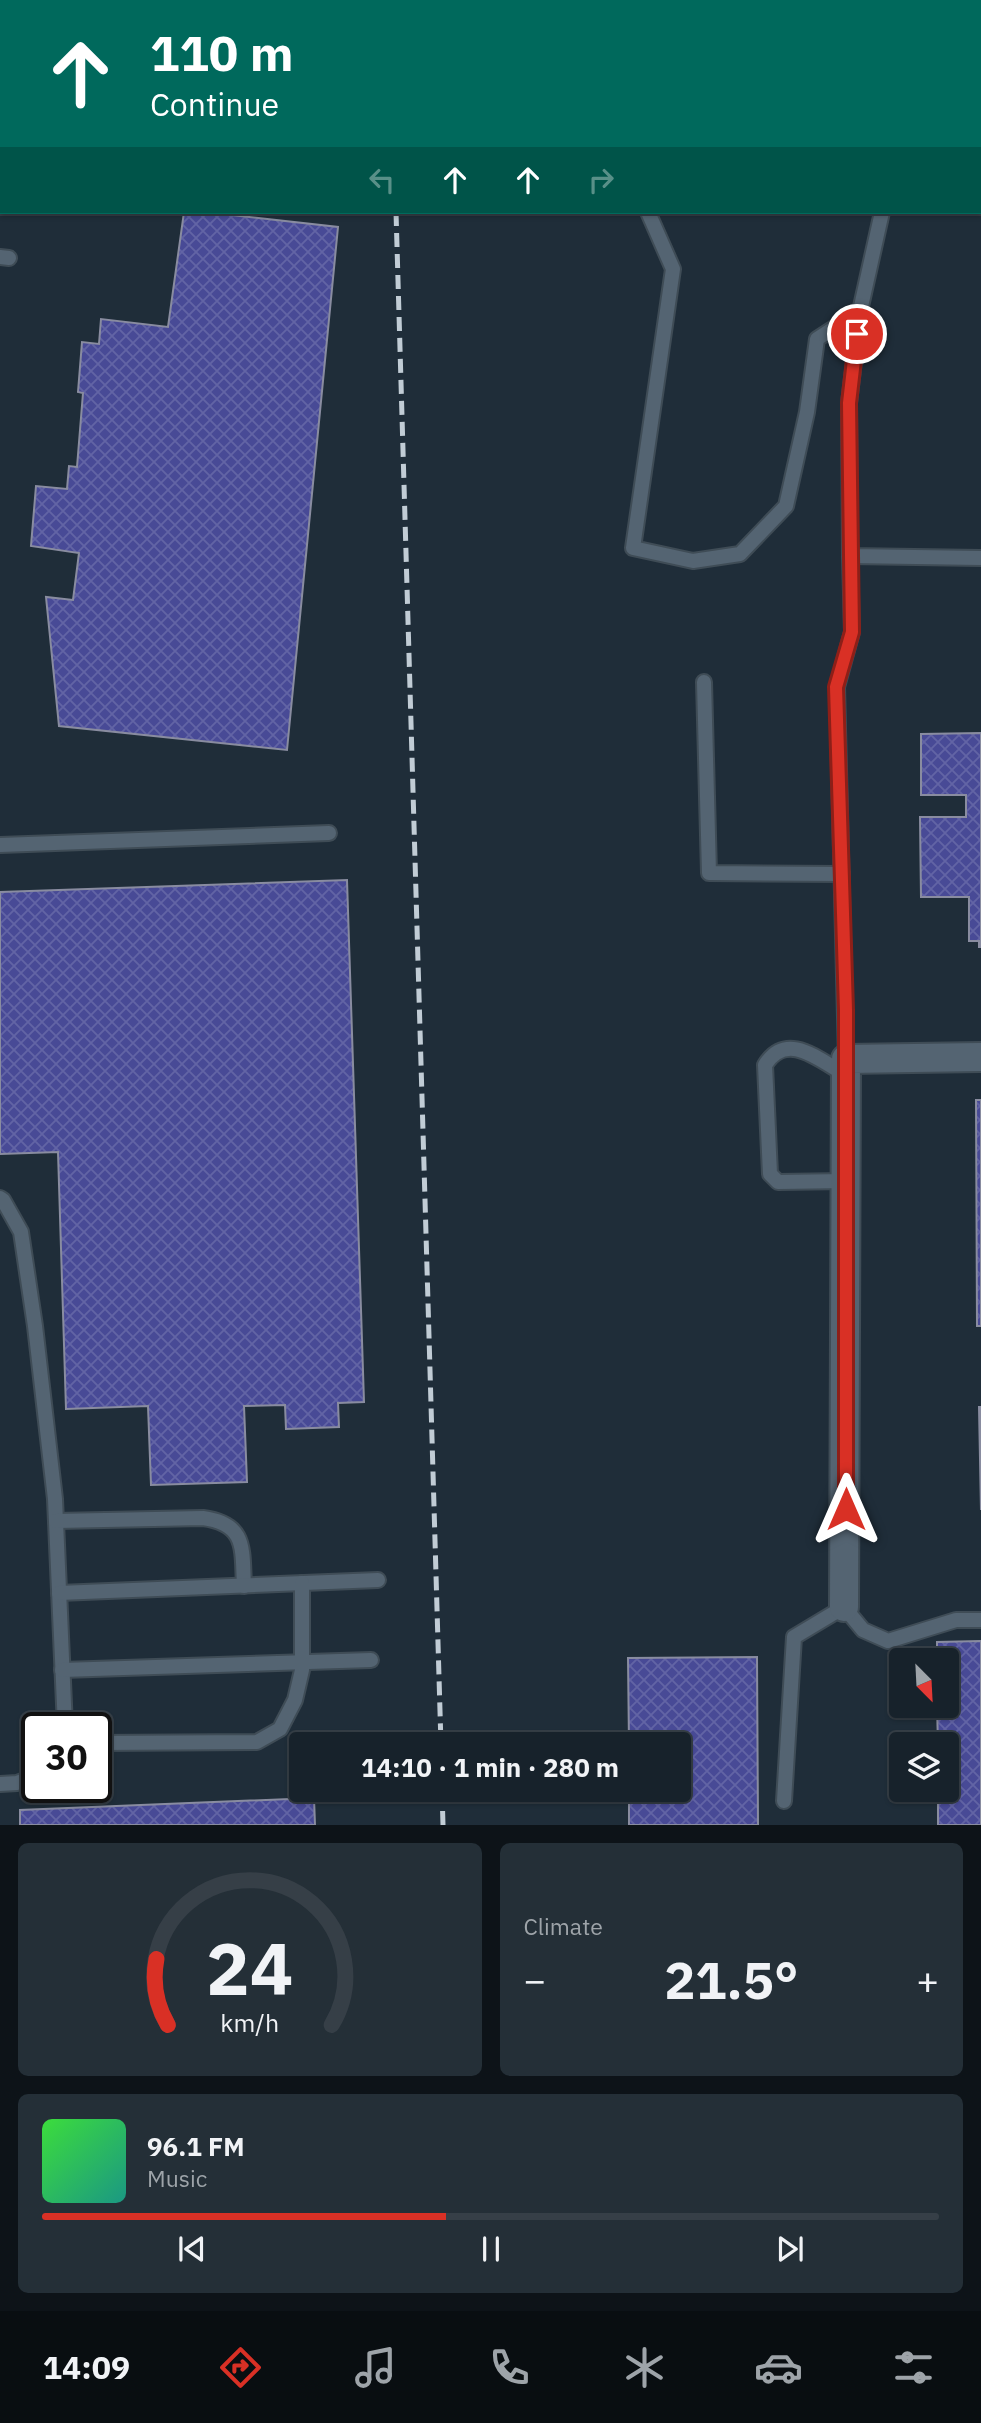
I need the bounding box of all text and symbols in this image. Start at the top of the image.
text: 110 m [150,21,294,84]
icon: ahead [35,28,126,119]
text: Continue [150,83,279,125]
icon: left [363,161,401,199]
icon: ahead [436,161,474,199]
icon: ahead [509,161,547,199]
icon: right [582,161,620,199]
pin [827,304,887,364]
icon: arrive [838,315,876,353]
position arrow [809,1472,883,1546]
north arrow [889,1648,959,1718]
map controls [889,1648,959,1802]
speed limit sign: 30 [21,1712,112,1803]
button: layers [889,1732,959,1802]
text: 14:10 · 1 min · 280 m [361,1750,619,1784]
text: Climate [524,1911,603,1941]
text: 24 [206,1921,293,2016]
text: 21.5° [664,1946,798,2013]
text: − [524,1955,546,2004]
text: + [916,1955,939,2004]
text: km/h [220,2006,279,2039]
text: 96.1 FM [147,2129,245,2163]
text: Music [147,2163,207,2193]
icon: previous [173,2230,211,2268]
icon: pause [472,2230,510,2268]
icon: next [771,2230,809,2268]
icon: directions [216,2343,265,2392]
icon: music [351,2343,400,2392]
icon: phone [485,2343,534,2392]
icon: climate [620,2343,669,2392]
icon: car [754,2343,803,2392]
icon: filters [889,2343,938,2392]
text: 14:09 [43,2346,130,2388]

